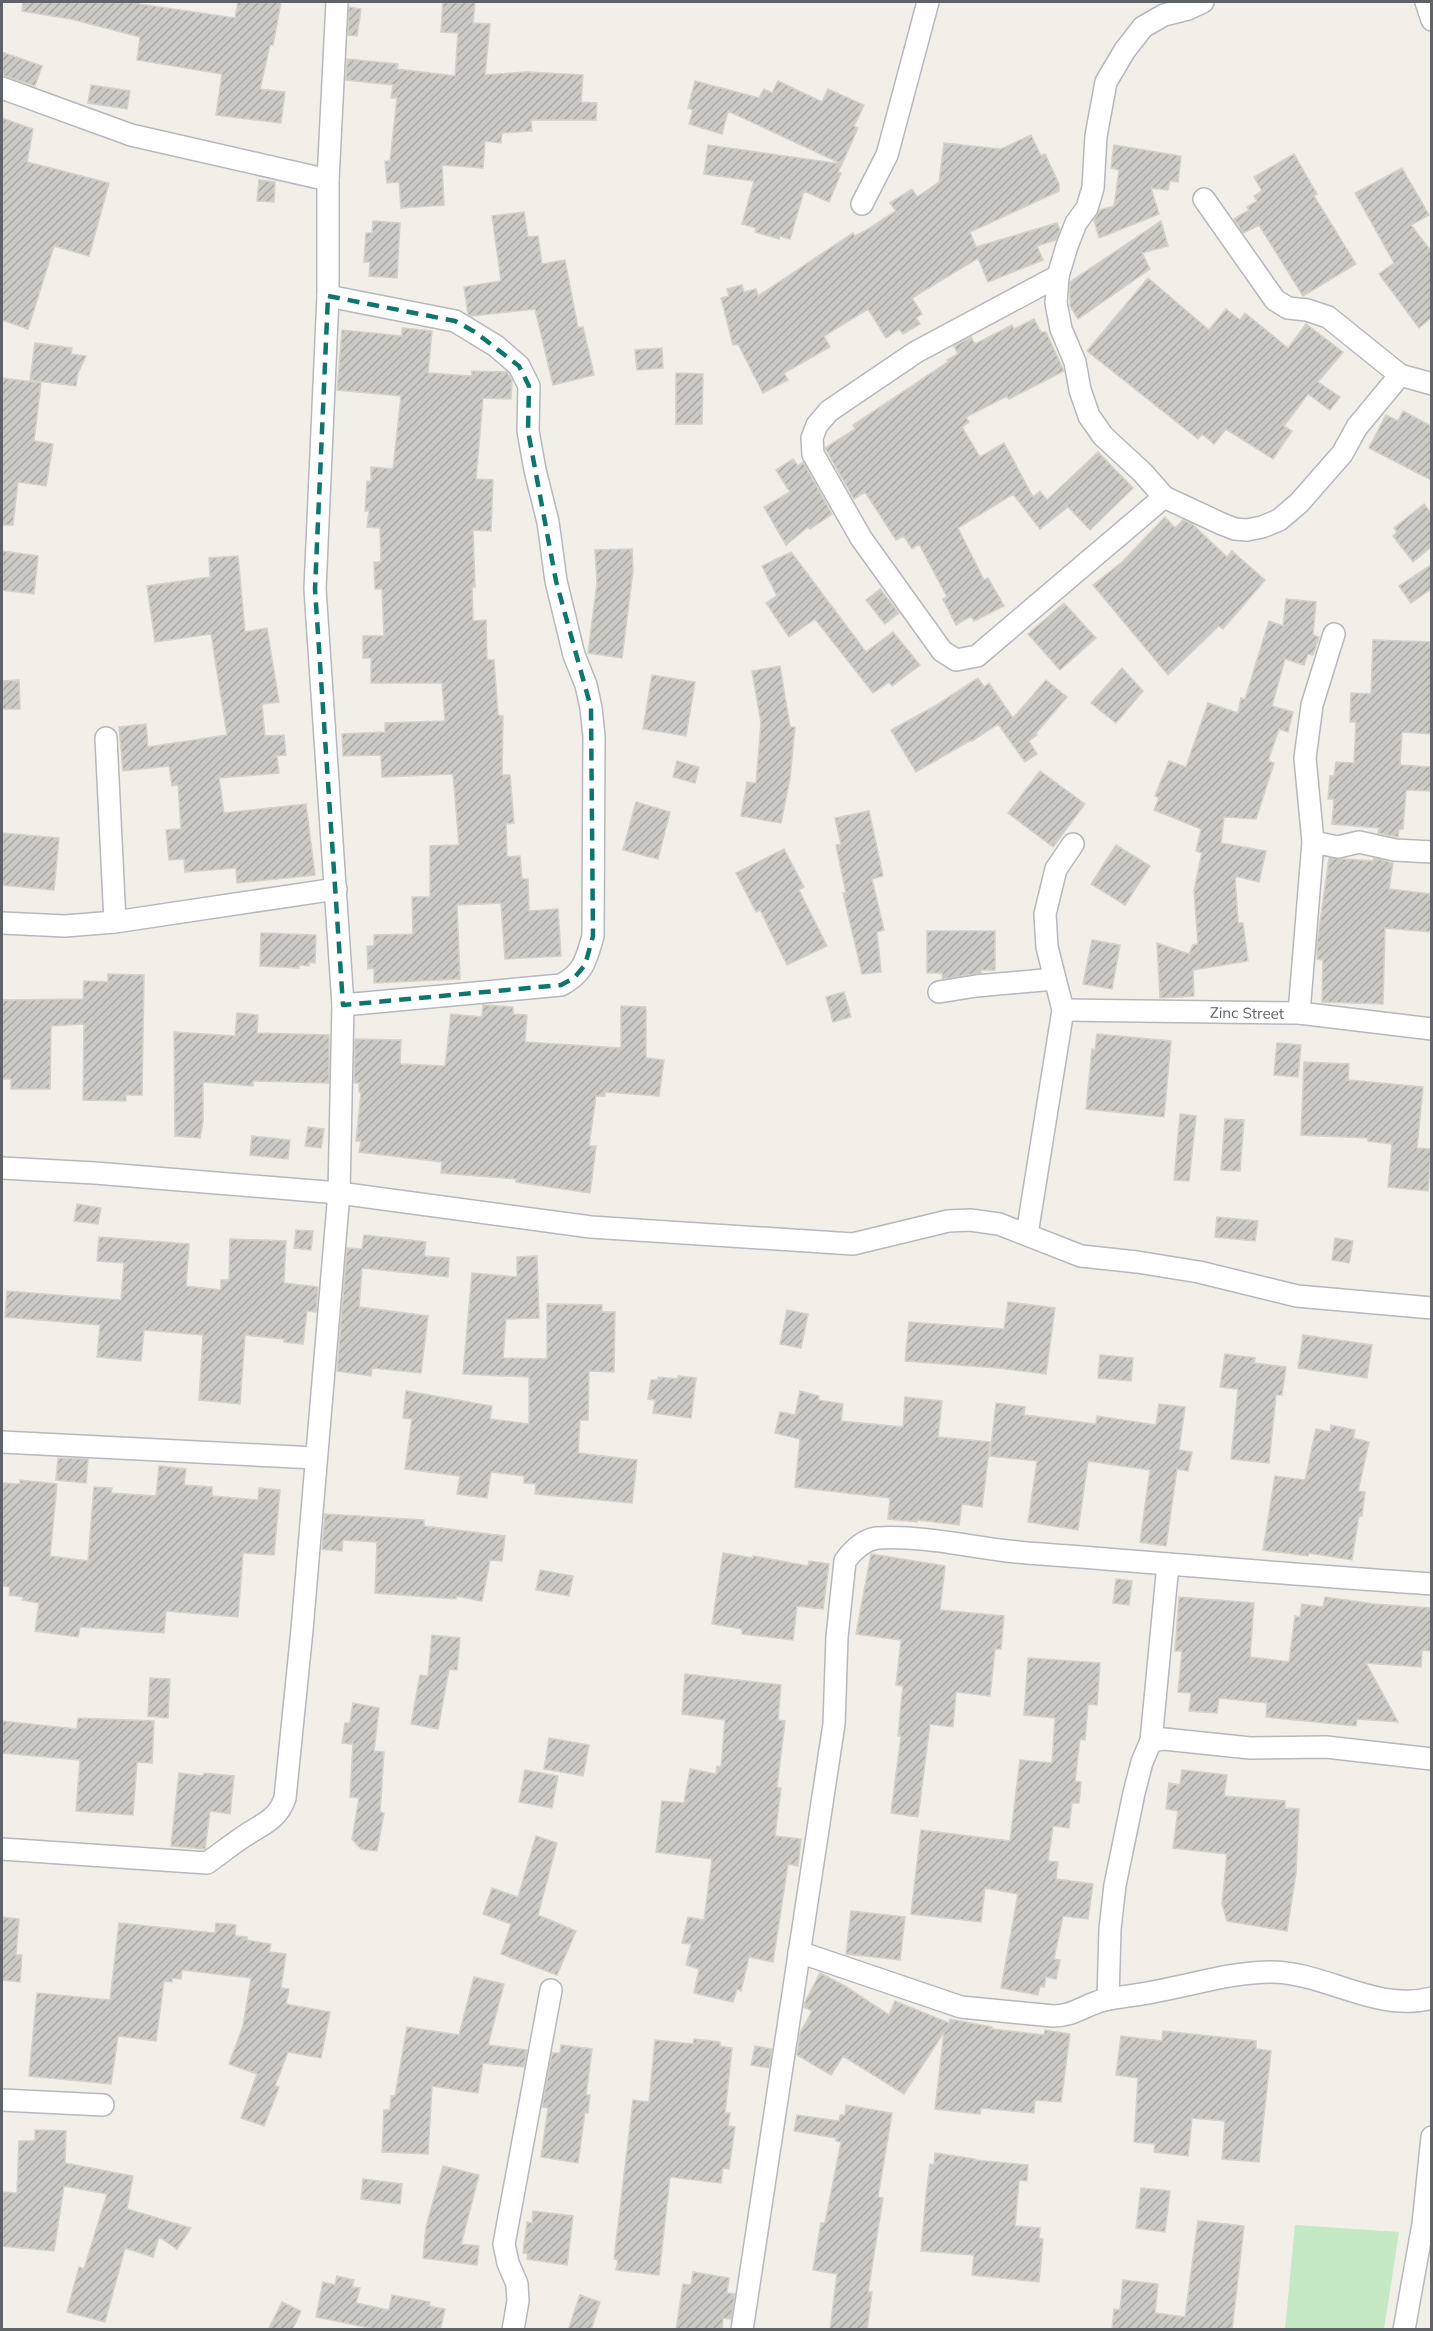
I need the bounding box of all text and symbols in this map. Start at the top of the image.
street label: Zinc Street [1210,1002,1284,1022]

